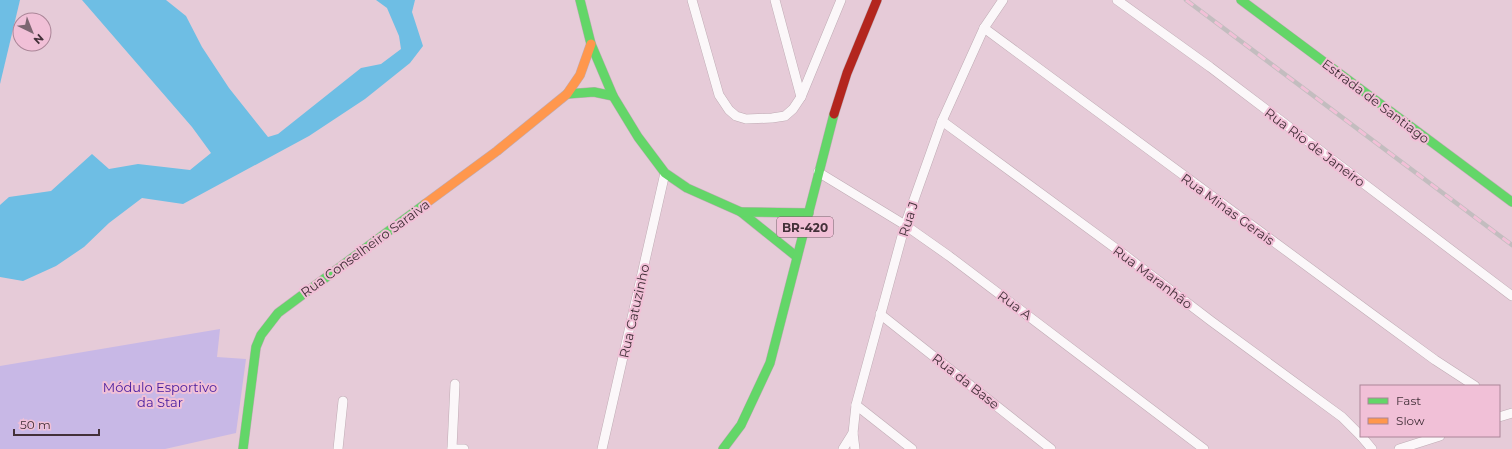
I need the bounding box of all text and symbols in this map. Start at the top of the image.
north arrow [12,12,52,52]
text: N [31,31,47,47]
street label: Estrada de Santiago [1319,55,1433,147]
street label: Rua Rio de Janeiro [1262,104,1368,190]
street label: Rua Minas Gerais [1178,170,1278,248]
street label: Rua Conselheiro Saraiva [297,196,433,300]
street label: Rua J [895,200,921,238]
road number: BR-420 [777,217,833,237]
street label: Rua Maranhão [1110,242,1196,312]
street label: Rua Catuzinho [615,262,653,360]
street label: Rua A [995,287,1036,323]
street label: Rua da Base [929,350,1003,412]
park label: Módulo Esportivo da Star [103,379,217,410]
legend [1360,385,1500,437]
text: Fast [1396,393,1421,408]
scale bar [14,411,99,437]
text: Slow [1396,413,1425,428]
text: 50 m [20,417,51,432]

